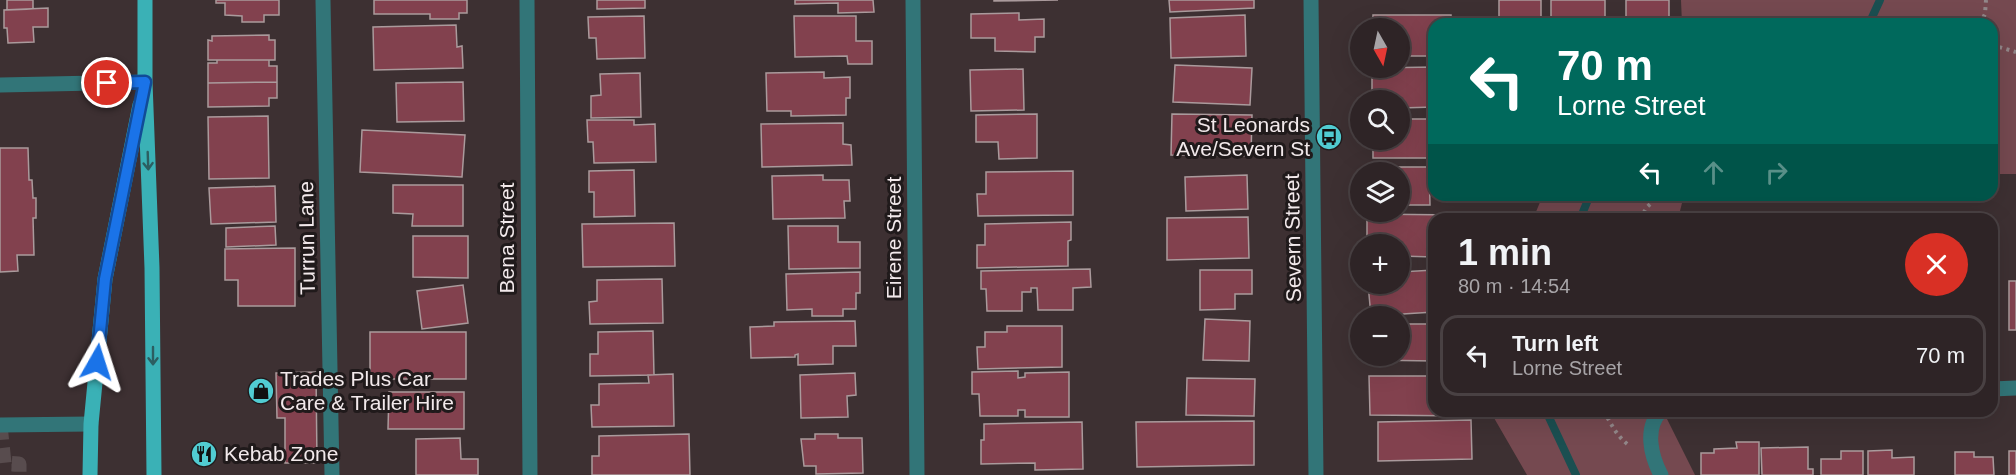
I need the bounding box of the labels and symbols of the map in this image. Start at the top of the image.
north arrow [1350,18,1410,78]
pin [81,57,132,108]
place label: St Leonards Ave/Severn St [1176,113,1310,160]
bus stop icon: St Leonards Ave/Severn St [1314,122,1344,152]
one-way arrow [142,151,154,171]
street label: Severn Street [1280,173,1305,302]
street label: Eirene Street [882,177,905,299]
street label: Turrun Lane [294,181,319,295]
street label: Bena Street [495,182,518,293]
position arrow [65,330,129,394]
one-way arrow [147,346,159,366]
place label: Trades Plus Car Care & Trailer Hire [280,367,454,414]
shop icon: Trades Plus Car Care & Trailer Hire [246,376,276,406]
restaurant icon: Kebab Zone [189,439,219,469]
place label: Kebab Zone [224,442,338,465]

